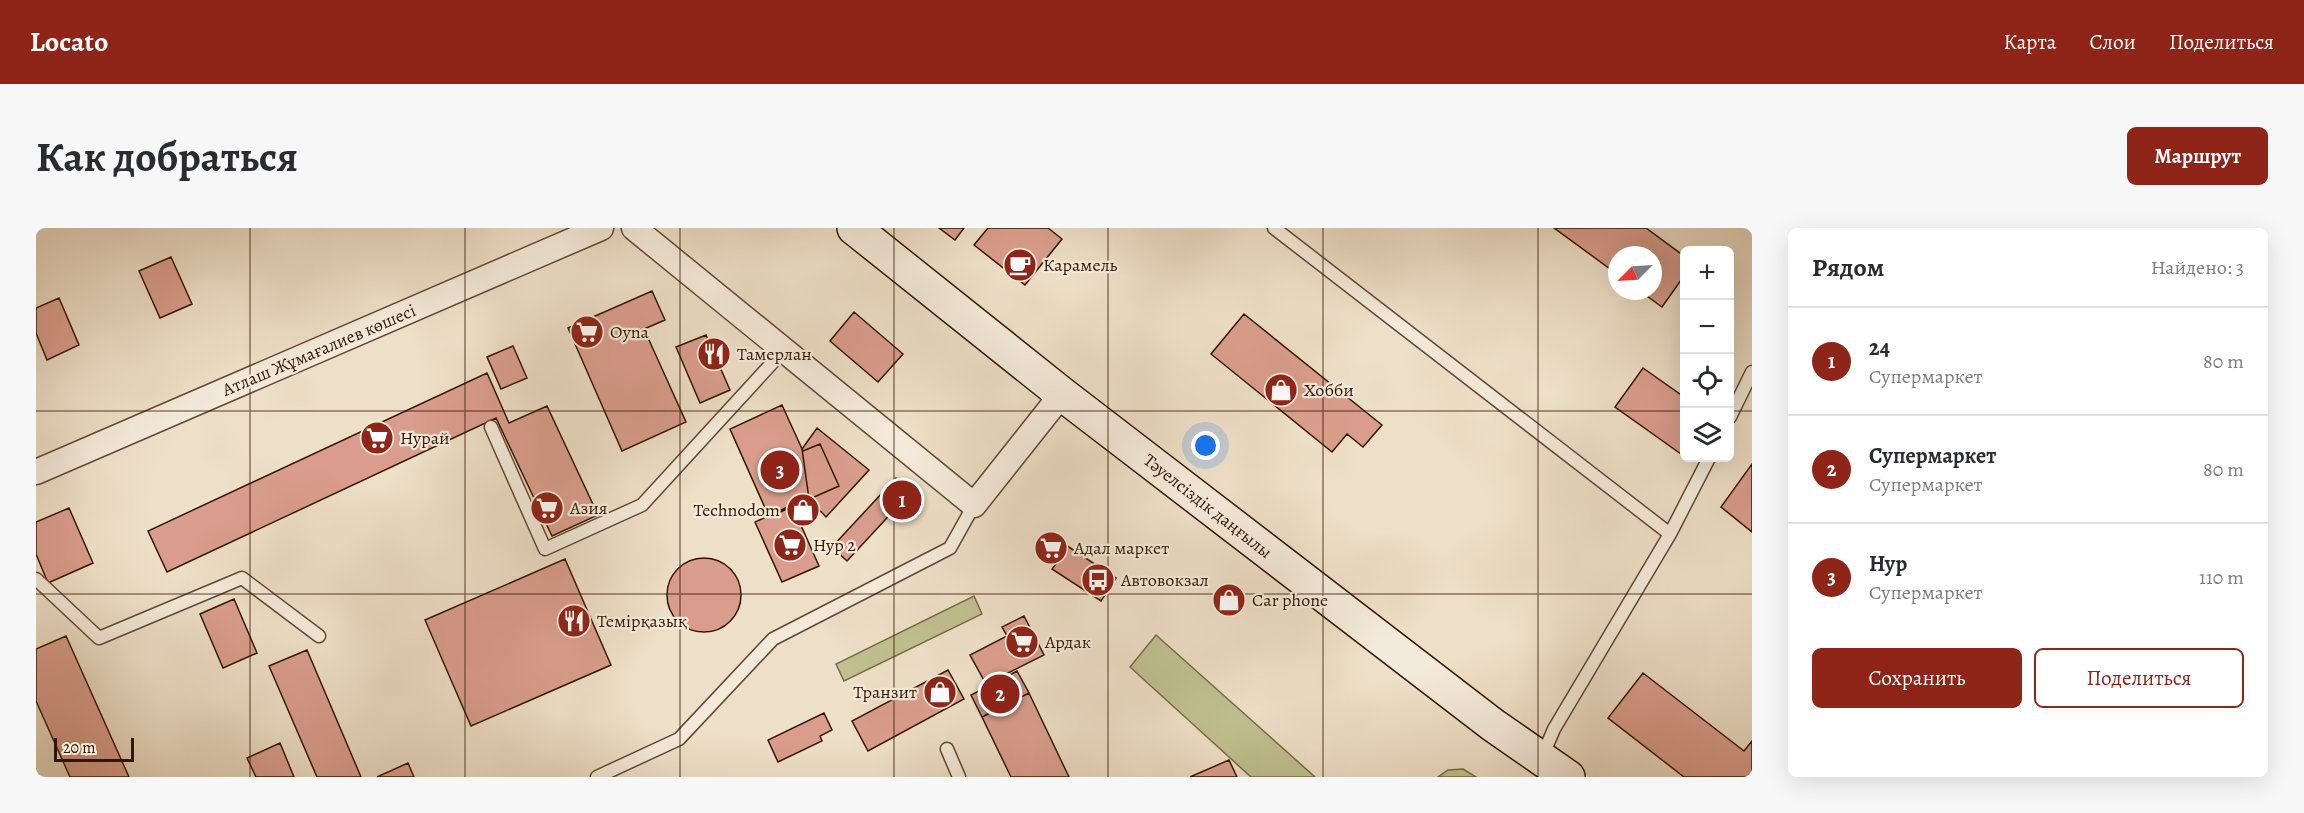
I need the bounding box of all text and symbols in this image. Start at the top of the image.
text: Locato [30,23,108,61]
text: Карта [2003,28,2056,56]
text: Слои [2089,28,2136,56]
text: Поделиться [2169,28,2274,56]
button: Маршрут [2127,127,2268,185]
text: Как добраться [36,128,298,185]
north arrow [1608,246,1662,300]
map controls [1680,246,1734,462]
button: + [1680,246,1734,300]
cafe icon: Карамель [1002,247,1038,283]
text: Рядом [1812,250,1884,285]
place label: Карамель [1043,253,1118,277]
text: Найдено: 3 [2151,254,2244,281]
street label: Атлаш Жұмағалиев көшесі [218,298,420,402]
button: − [1680,300,1734,354]
supermarket icon: Oyna [569,314,605,350]
place label: Oyna [610,320,650,344]
text: 24 [1869,333,1890,363]
restaurant icon: Тамерлан [696,336,732,372]
place label: Тамерлан [737,342,812,366]
text: 1 [1828,348,1835,375]
text: 80 m [2203,348,2244,375]
button: locate [1680,354,1734,408]
text: Супермаркет [1869,363,1983,390]
shop icon: Хобби [1263,372,1299,408]
place label: Хобби [1304,378,1354,402]
button: layers [1680,408,1734,462]
supermarket icon: Нурай [359,420,395,456]
place label: Нурай [400,426,450,450]
your location [1191,431,1220,460]
text: Супермаркет [1869,441,1996,471]
pin: 3 [760,448,800,492]
street label: Тәуелсіздік даңғылы [1139,448,1277,564]
text: 2 [1827,456,1836,483]
text: 80 m [2203,456,2244,483]
text: Супермаркет [1869,471,1983,498]
pin: 1 [882,478,922,522]
supermarket icon: Азия [529,490,565,526]
shop icon: Technodom [785,492,821,528]
place label: Азия [569,496,607,520]
place label: Technodom [694,498,780,522]
supermarket icon: Нур 2 [772,527,808,563]
supermarket icon: Адал маркет [1033,530,1069,566]
place label: Нур 2 [813,533,856,557]
place label: Адал маркет [1073,536,1169,560]
text: Нур [1869,549,1907,579]
bus stop icon: Автовокзал [1080,562,1116,598]
text: 3 [1827,564,1836,591]
text: 110 m [2199,564,2244,591]
place label: Автовокзал [1120,568,1209,592]
text: Супермаркет [1869,579,1983,606]
shop icon: Car phone [1211,582,1247,618]
place label: Car phone [1252,588,1328,612]
restaurant icon: Темірқазық [556,603,592,639]
place label: Темірқазық [597,609,688,633]
supermarket icon: Ардак [1004,624,1040,660]
place label: Ардак [1044,630,1091,654]
button: Сохранить [1812,648,2022,708]
button: Поделиться [2034,648,2244,708]
pin: 2 [980,672,1020,716]
shop icon: Транзит [922,674,958,710]
place label: Транзит [853,680,917,704]
scale bar [54,735,134,762]
text: 20 m [63,737,96,759]

